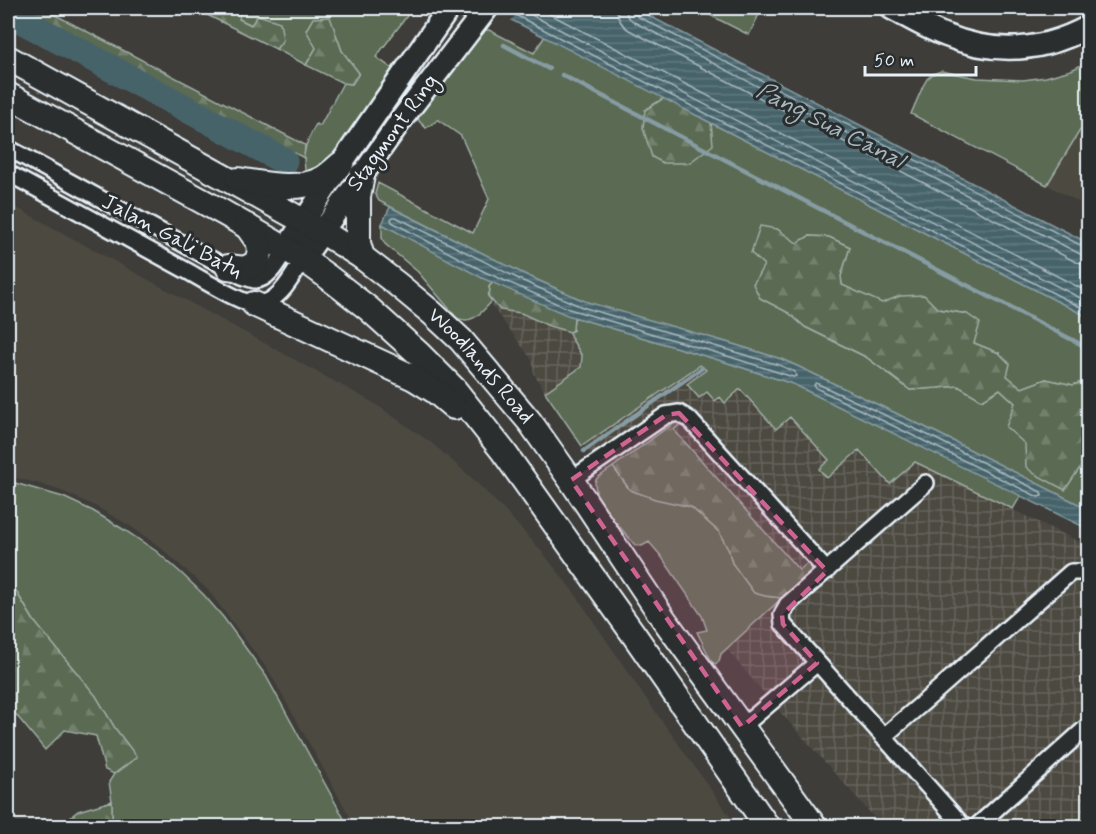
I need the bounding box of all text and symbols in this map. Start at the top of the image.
scale bar [865,39,976,77]
text: 50 m [874,49,914,73]
street label: Stagmont Ring [341,69,447,199]
water label: Pang Sua Canal [750,75,912,180]
street label: Jalan Gali Batu [97,188,247,286]
street label: Woodlands Road [421,302,540,430]

